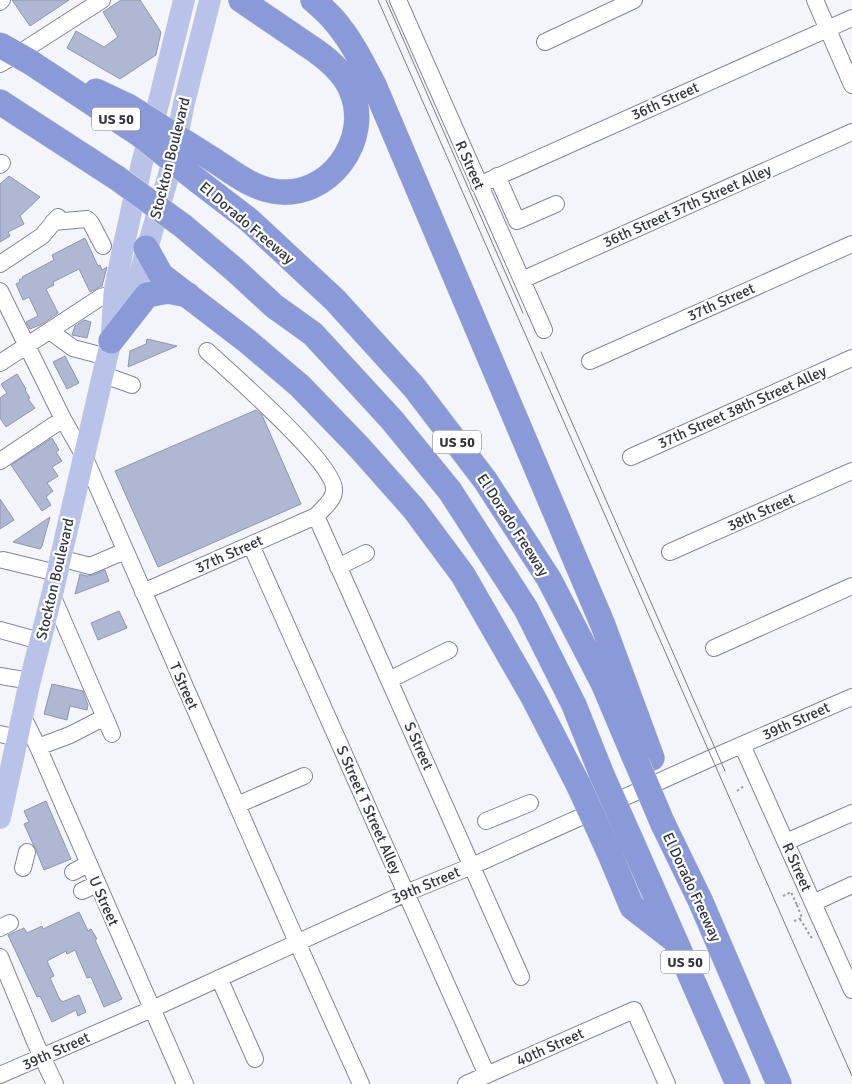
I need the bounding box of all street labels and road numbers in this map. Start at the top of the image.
street label: 36th Street [628,78,702,124]
street label: Stockton Boulevard [146,95,194,221]
road number: US 50 [92,108,140,130]
street label: R Street [451,138,489,192]
street label: 36th Street 37th Street Alley [600,161,774,251]
street label: El Dorado Freeway [196,178,298,268]
street label: 37th Street [684,279,758,325]
street label: 37th Street 38th Street Alley [655,362,829,452]
road number: US 50 [433,431,481,454]
street label: El Dorado Freeway [473,470,553,580]
street label: 38th Street [724,489,798,535]
street label: Stockton Boulevard [32,516,78,642]
street label: 37th Street [192,531,266,577]
street label: T Street [166,660,202,712]
street label: 39th Street [759,698,833,744]
street label: S Street [400,719,438,773]
street label: S Street T Street Alley [333,743,405,877]
street label: El Dorado Freeway [659,830,725,944]
street label: R Street [778,840,816,894]
street label: 39th Street [389,863,463,907]
street label: U Street [85,873,123,929]
road number: US 50 [661,950,709,974]
street label: 40th Street [513,1024,587,1070]
street label: 39th Street [19,1028,93,1074]

